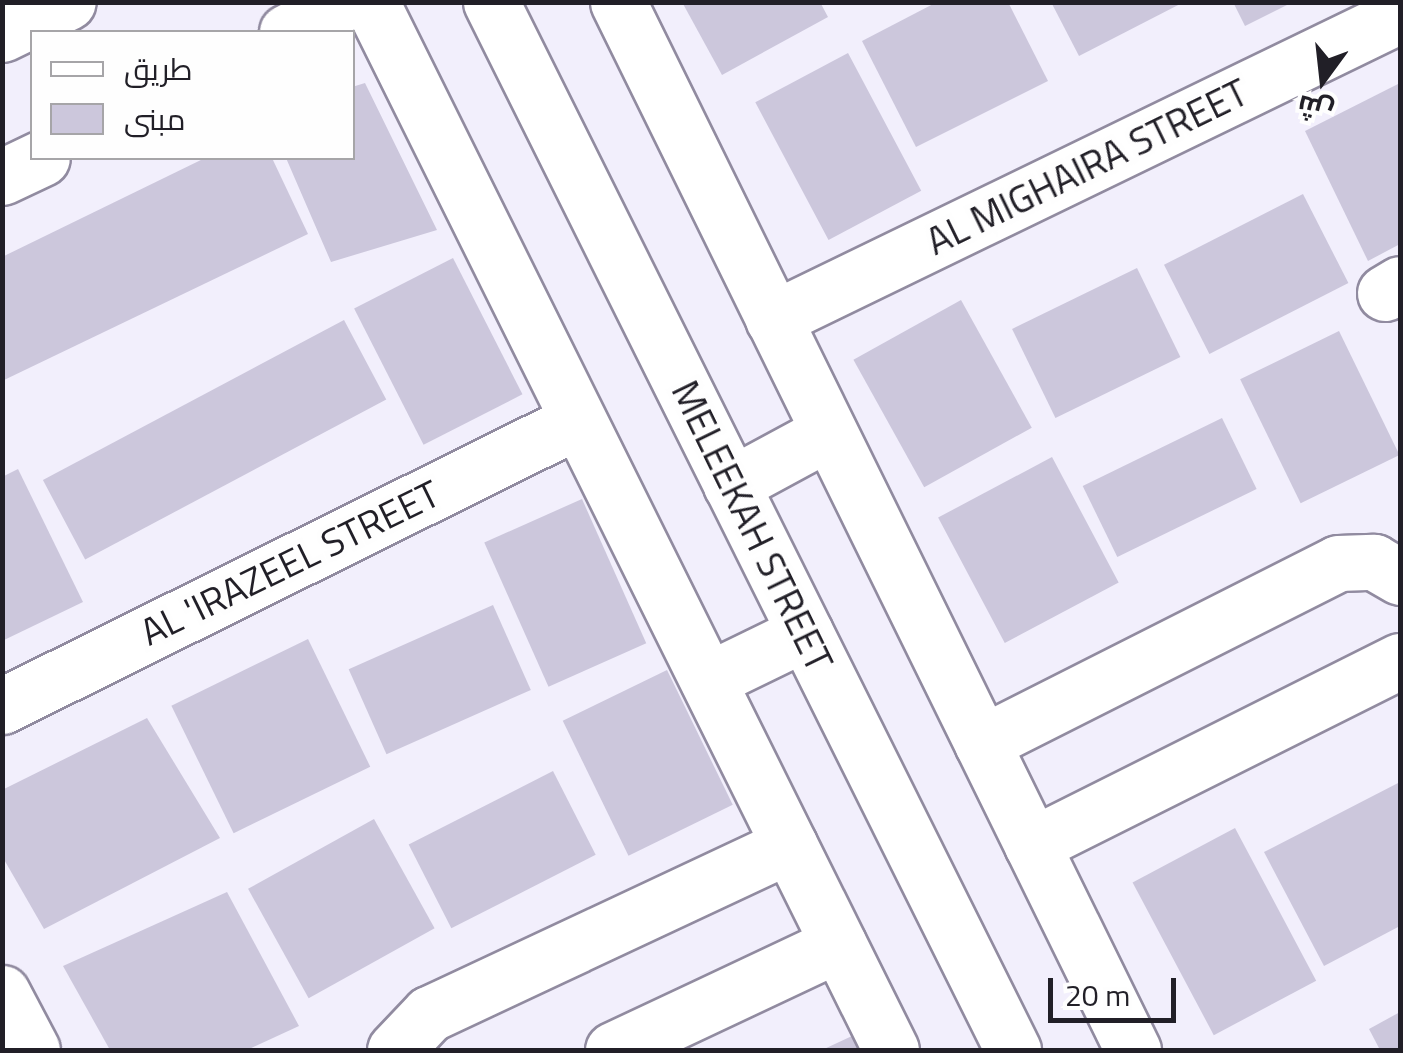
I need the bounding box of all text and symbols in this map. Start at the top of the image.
legend [30,30,355,160]
north arrow [1273,30,1373,130]
text: طريق [124,46,193,92]
street label: AL MIGHAIRA STREET [919,69,1255,265]
text: ش [1292,84,1338,135]
text: مبنى [124,96,185,142]
street label: MELEEKAH STREET [662,373,842,679]
street label: AL 'IRAZEEL STREET [133,471,447,655]
scale bar [1053,958,1180,1020]
text: 20 m [1065,972,1130,1018]

